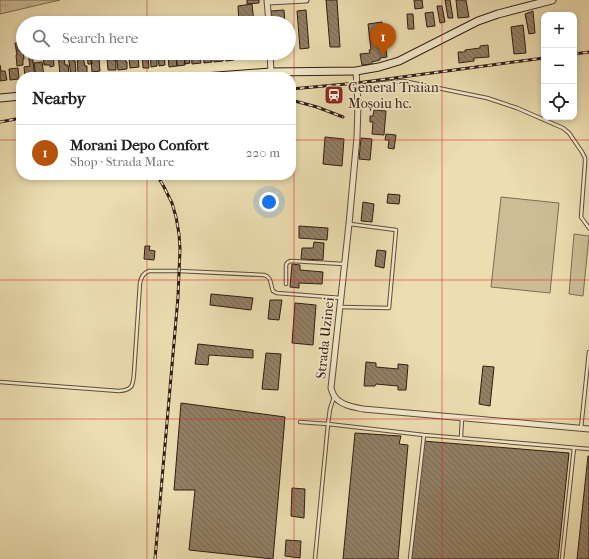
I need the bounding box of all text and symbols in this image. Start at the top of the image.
map controls [541,12,577,120]
button: + [541,12,577,48]
search box [16,16,296,60]
pin: 1 [370,23,396,56]
icon: search [30,27,52,49]
text: Search here [62,29,138,47]
button: − [541,48,577,84]
place label: General Traian Moșoiu hc. [348,79,439,112]
station icon: General Traian Moșoiu hc. [323,84,345,106]
button: locate [541,84,577,120]
text: Nearby [32,88,86,108]
text: Morani Depo Confort [70,136,209,154]
text: 1 [43,145,47,160]
text: 220 m [246,145,280,160]
text: Shop · Strada Mare [70,154,174,169]
your location [259,192,279,212]
street label: Strada Uzinei [312,296,338,380]

